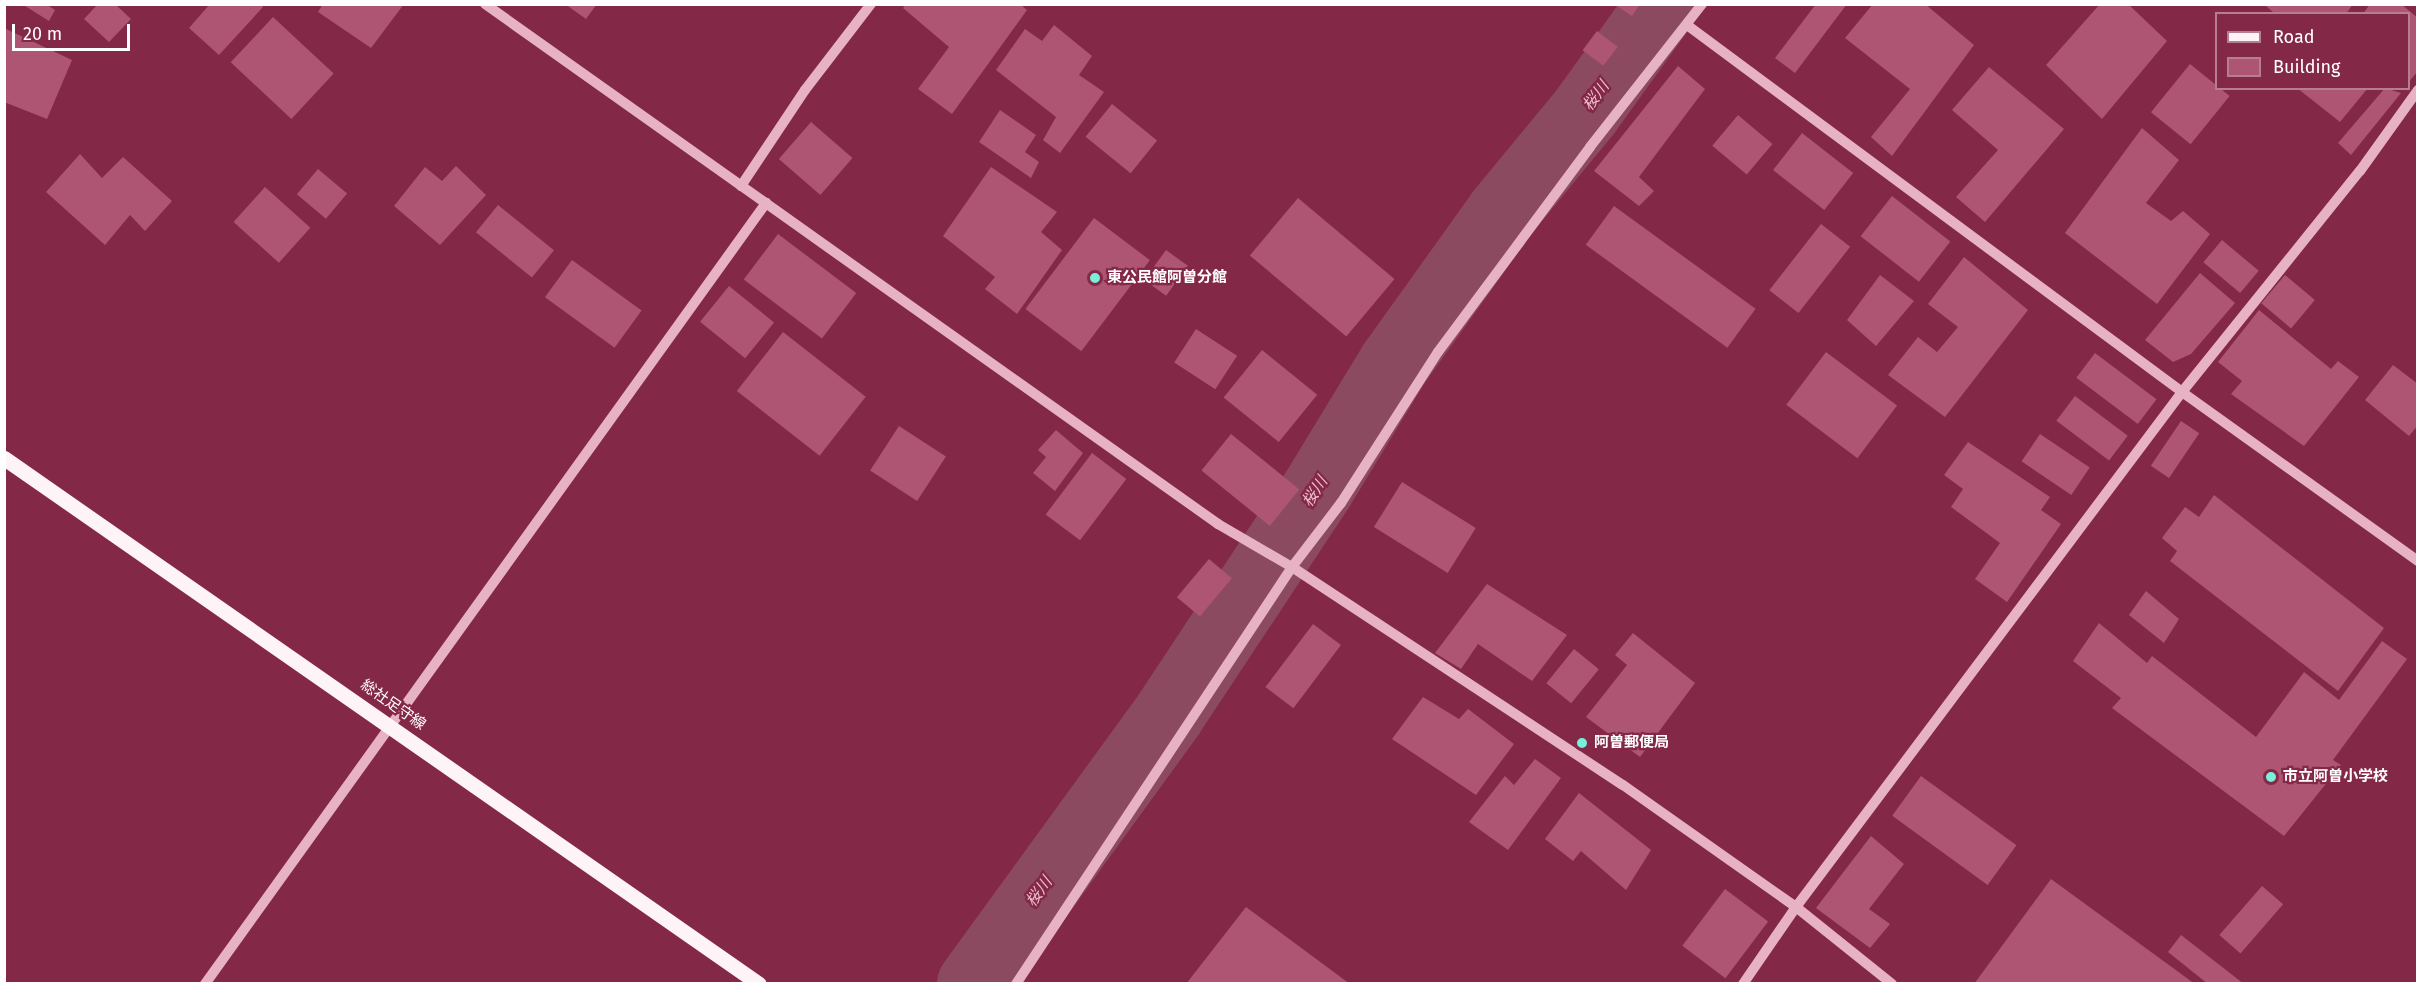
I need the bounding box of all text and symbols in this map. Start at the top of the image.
scale bar [15,12,134,50]
legend [2215,12,2410,90]
text: 20 m [23,23,62,45]
text: Road [2273,26,2315,48]
text: Building [2273,56,2340,78]
water label: 桜川 [1579,77,1613,115]
place label: 東公民館阿曽分館 [1107,269,1227,287]
marker: 東公民館阿曽分館 [1088,271,1102,285]
water label: 桜川 [1298,473,1332,511]
street label: 総社足守線 [357,676,429,734]
place label: 阿曽郵便局 [1594,734,1669,752]
marker: 阿曽郵便局 [1575,736,1589,750]
place label: 市立阿曽小学校 [2283,768,2388,786]
marker: 市立阿曽小学校 [2264,770,2278,784]
water label: 桜川 [1022,873,1056,911]

